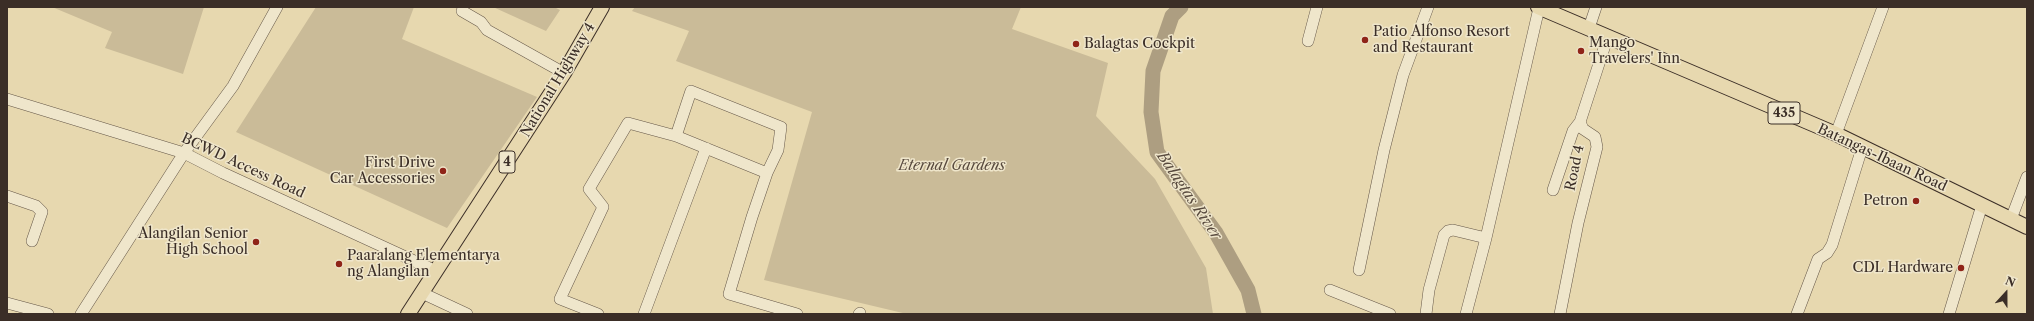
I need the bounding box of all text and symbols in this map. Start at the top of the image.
street label: National Highway 4 [517,20,599,140]
place label: Patio Alfonso Resort and Restaurant [1373,24,1510,56]
marker: Patio Alfonso Resort and Restaurant [1360,35,1370,45]
place label: Mango Travelers' Inn [1589,35,1680,68]
place label: Balagtas Cockpit [1084,36,1195,52]
marker: Balagtas Cockpit [1071,39,1081,49]
marker: Mango Travelers' Inn [1576,46,1586,56]
road number: 435 [1768,102,1800,124]
street label: Batangas-Ibaan Road [1815,121,1949,195]
street label: BCWD Access Road [179,130,307,202]
street label: Road 4 [1562,144,1588,192]
water label: Balagtas River [1153,148,1225,244]
road number: 4 [499,151,515,173]
place label: First Drive Car Accessories [330,155,435,188]
park label: Eternal Gardens [899,158,1005,174]
marker: First Drive Car Accessories [438,166,448,176]
place label: Petron [1863,193,1908,209]
marker: Petron [1911,196,1921,206]
place label: Alangilan Senior High School [138,226,248,258]
marker: Alangilan Senior High School [251,237,261,247]
place label: Paaralang Elementarya ng Alangilan [347,248,500,280]
marker: Paaralang Elementarya ng Alangilan [334,259,344,269]
place label: CDL Hardware [1853,260,1953,276]
marker: CDL Hardware [1956,263,1966,273]
north arrow [1986,273,2026,313]
text: N [2003,274,2017,290]

